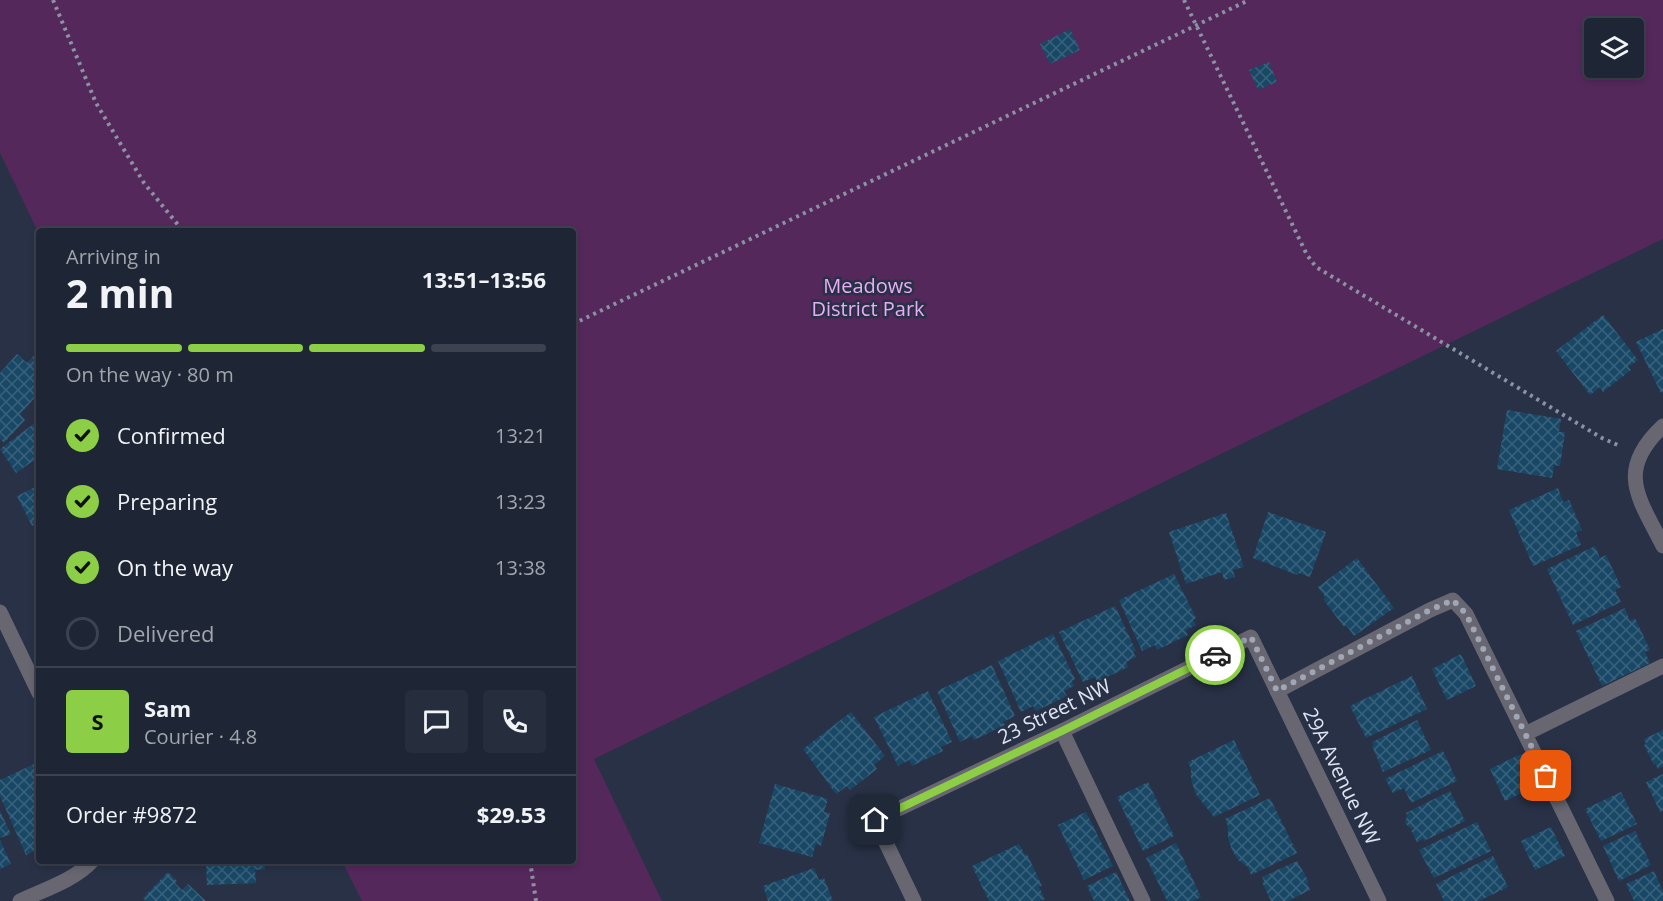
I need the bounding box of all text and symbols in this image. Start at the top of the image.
map controls [1584,18,1644,78]
button: layers [1584,18,1644,78]
text: Arriving in [66,243,161,270]
text: 13:51–13:56 [422,264,546,294]
text: 2 min [66,266,174,319]
park label: Meadows District Park [811,272,925,322]
text: On the way · 80 m [66,361,234,388]
icon: check [66,419,99,452]
text: Confirmed [117,420,226,450]
text: 13:21 [495,422,546,449]
icon: check [66,485,99,518]
text: Preparing [117,486,217,516]
text: 13:23 [495,488,546,515]
icon: check [66,551,99,584]
text: On the way [117,552,233,582]
text: 13:38 [495,554,546,581]
text: Delivered [117,618,215,648]
courier [1185,625,1245,685]
icon: car [1199,639,1232,672]
street label: 23 Street NW [993,672,1116,750]
button: chat [405,690,468,753]
button: phone [483,690,546,753]
text: Sam [144,693,191,723]
street label: 29A Avenue NW [1297,703,1387,849]
text: S [91,706,104,736]
text: Courier · 4.8 [144,723,257,750]
pin [1520,750,1571,801]
icon: bag [1529,759,1562,792]
pin [849,794,900,845]
text: Order #9872 [66,799,197,829]
text: $29.53 [477,799,546,829]
icon: home [858,803,891,836]

